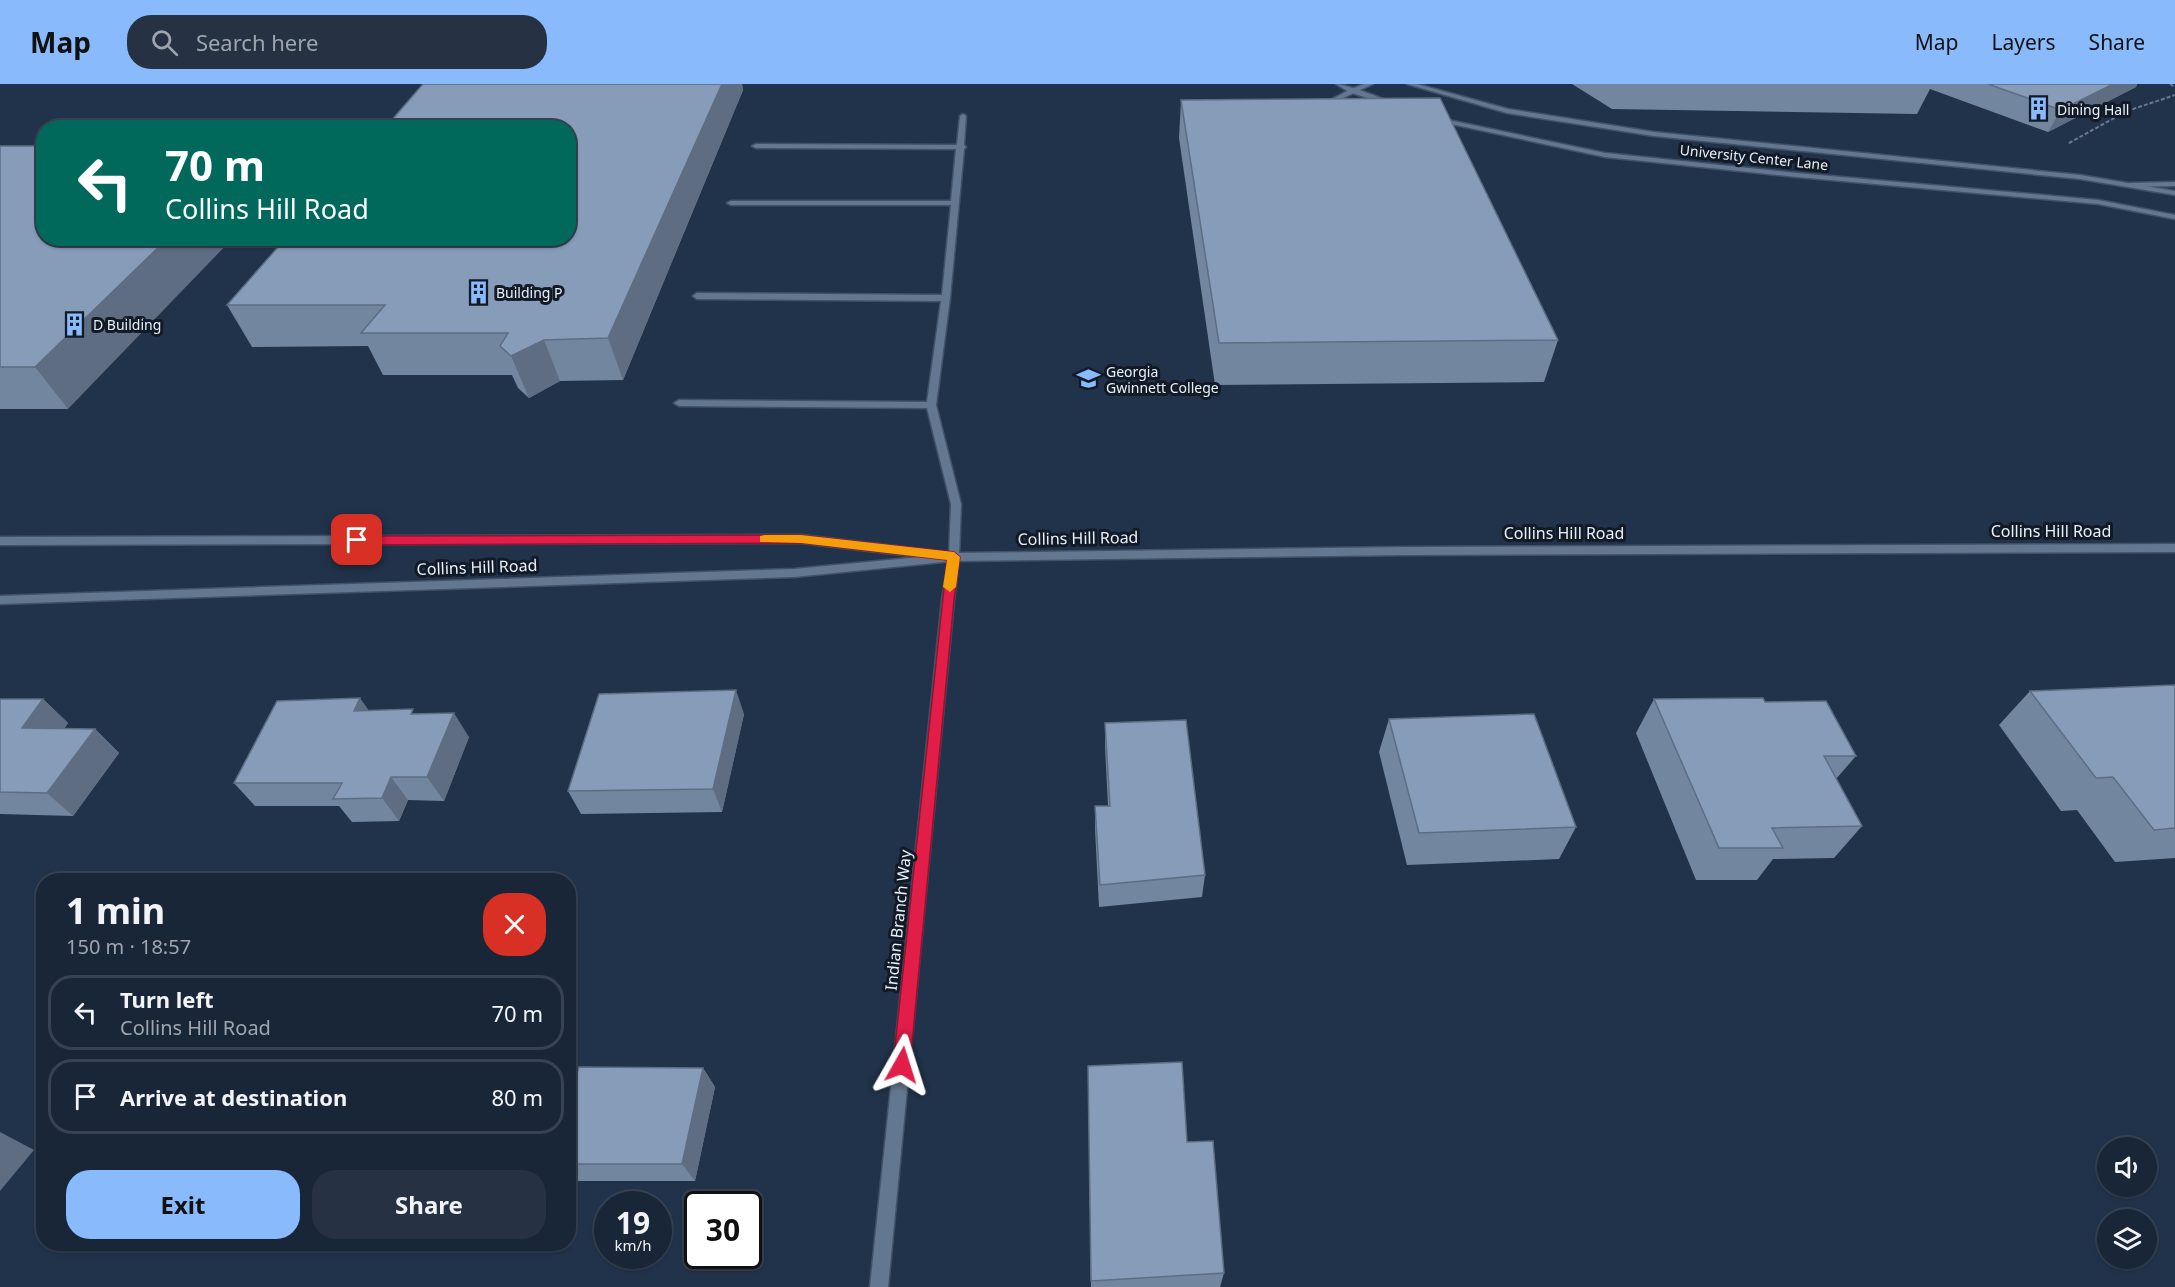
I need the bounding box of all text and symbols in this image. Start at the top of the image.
search box [127,15,547,69]
text: Map [30,23,91,61]
icon: search [148,26,181,59]
text: Search here [196,27,318,57]
text: Map [1915,28,1959,56]
text: Layers [1992,28,2056,56]
text: Share [2089,28,2145,56]
building icon: Dining Hall [2026,96,2052,122]
place label: Dining Hall [2057,100,2129,119]
text: 70 m [165,136,265,193]
street label: University Center Lane [1679,140,1829,174]
icon: left [66,144,144,222]
text: Collins Hill Road [165,190,369,227]
building icon: Building P [465,279,491,305]
place label: Building P [496,283,563,302]
building icon: D Building [62,311,88,337]
place label: D Building [93,315,161,334]
place label: Georgia Gwinnett College [1106,362,1219,397]
school or university icon: Georgia Gwinnett College [1075,366,1101,392]
pin [331,514,382,565]
street label: Collins Hill Road [1991,520,2111,542]
street label: Collins Hill Road [1504,522,1624,544]
icon: arrive [340,523,373,556]
street label: Collins Hill Road [1017,526,1139,550]
street label: Collins Hill Road [416,554,538,580]
street label: Indian Branch Way [880,848,916,991]
text: 1 min [66,886,165,935]
button: close [483,893,546,956]
text: 150 m · 18:57 [66,933,191,960]
text: Turn left [120,984,214,1014]
icon: left [69,996,102,1029]
text: 70 m [492,998,543,1028]
text: Collins Hill Road [120,1014,271,1041]
position arrow [870,1033,934,1097]
icon: arrive [69,1080,102,1113]
text: Arrive at destination [120,1082,347,1112]
text: 80 m [492,1082,543,1112]
map controls [2097,1137,2157,1269]
button: sound [2097,1137,2157,1197]
button: Exit [66,1170,300,1239]
button: Share [312,1170,546,1239]
speed limit sign: 30 [684,1191,762,1269]
text: 19 [616,1202,650,1243]
button: layers [2097,1209,2157,1269]
text: km/h [615,1235,651,1255]

